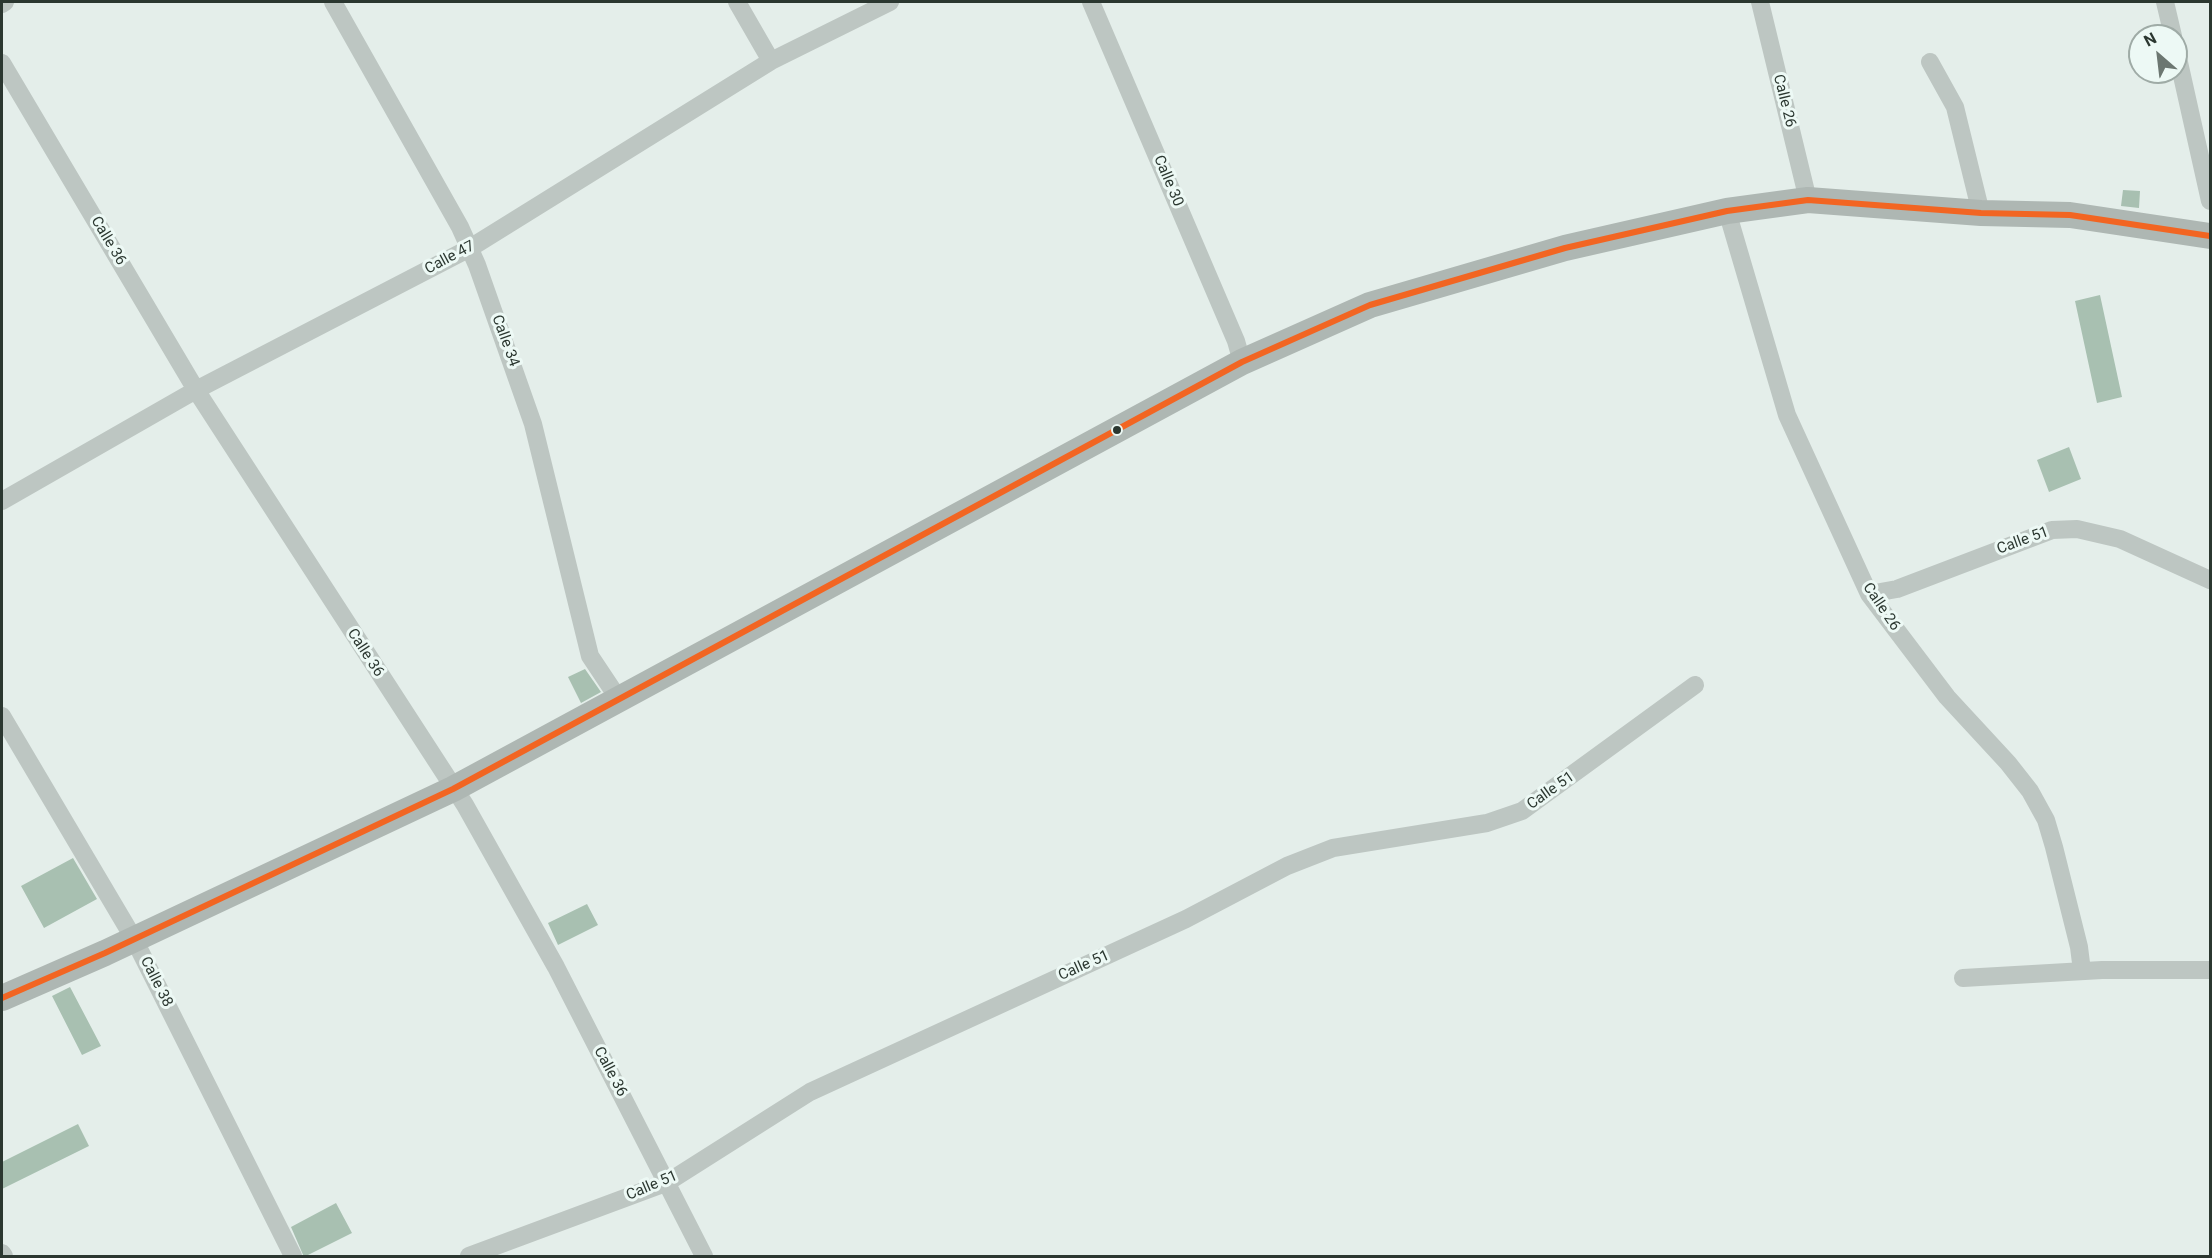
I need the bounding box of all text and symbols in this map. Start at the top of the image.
north arrow [2128,24,2188,84]
text: N [2141,28,2160,50]
street label: Calle 26 [1769,73,1799,129]
street label: Calle 30 [1149,153,1187,209]
street label: Calle 36 [86,213,130,269]
street label: Calle 47 [422,237,478,279]
street label: Calle 34 [487,313,523,369]
unlabelled marker [1111,424,1123,436]
street label: Calle 51 [1995,523,2051,559]
street label: Calle 26 [1859,580,1903,634]
street label: Calle 36 [343,626,387,680]
street label: Calle 51 [1524,768,1578,814]
street label: Calle 51 [1056,947,1112,985]
street label: Calle 38 [136,954,176,1010]
street label: Calle 36 [589,1044,631,1100]
street label: Calle 51 [624,1167,680,1205]

